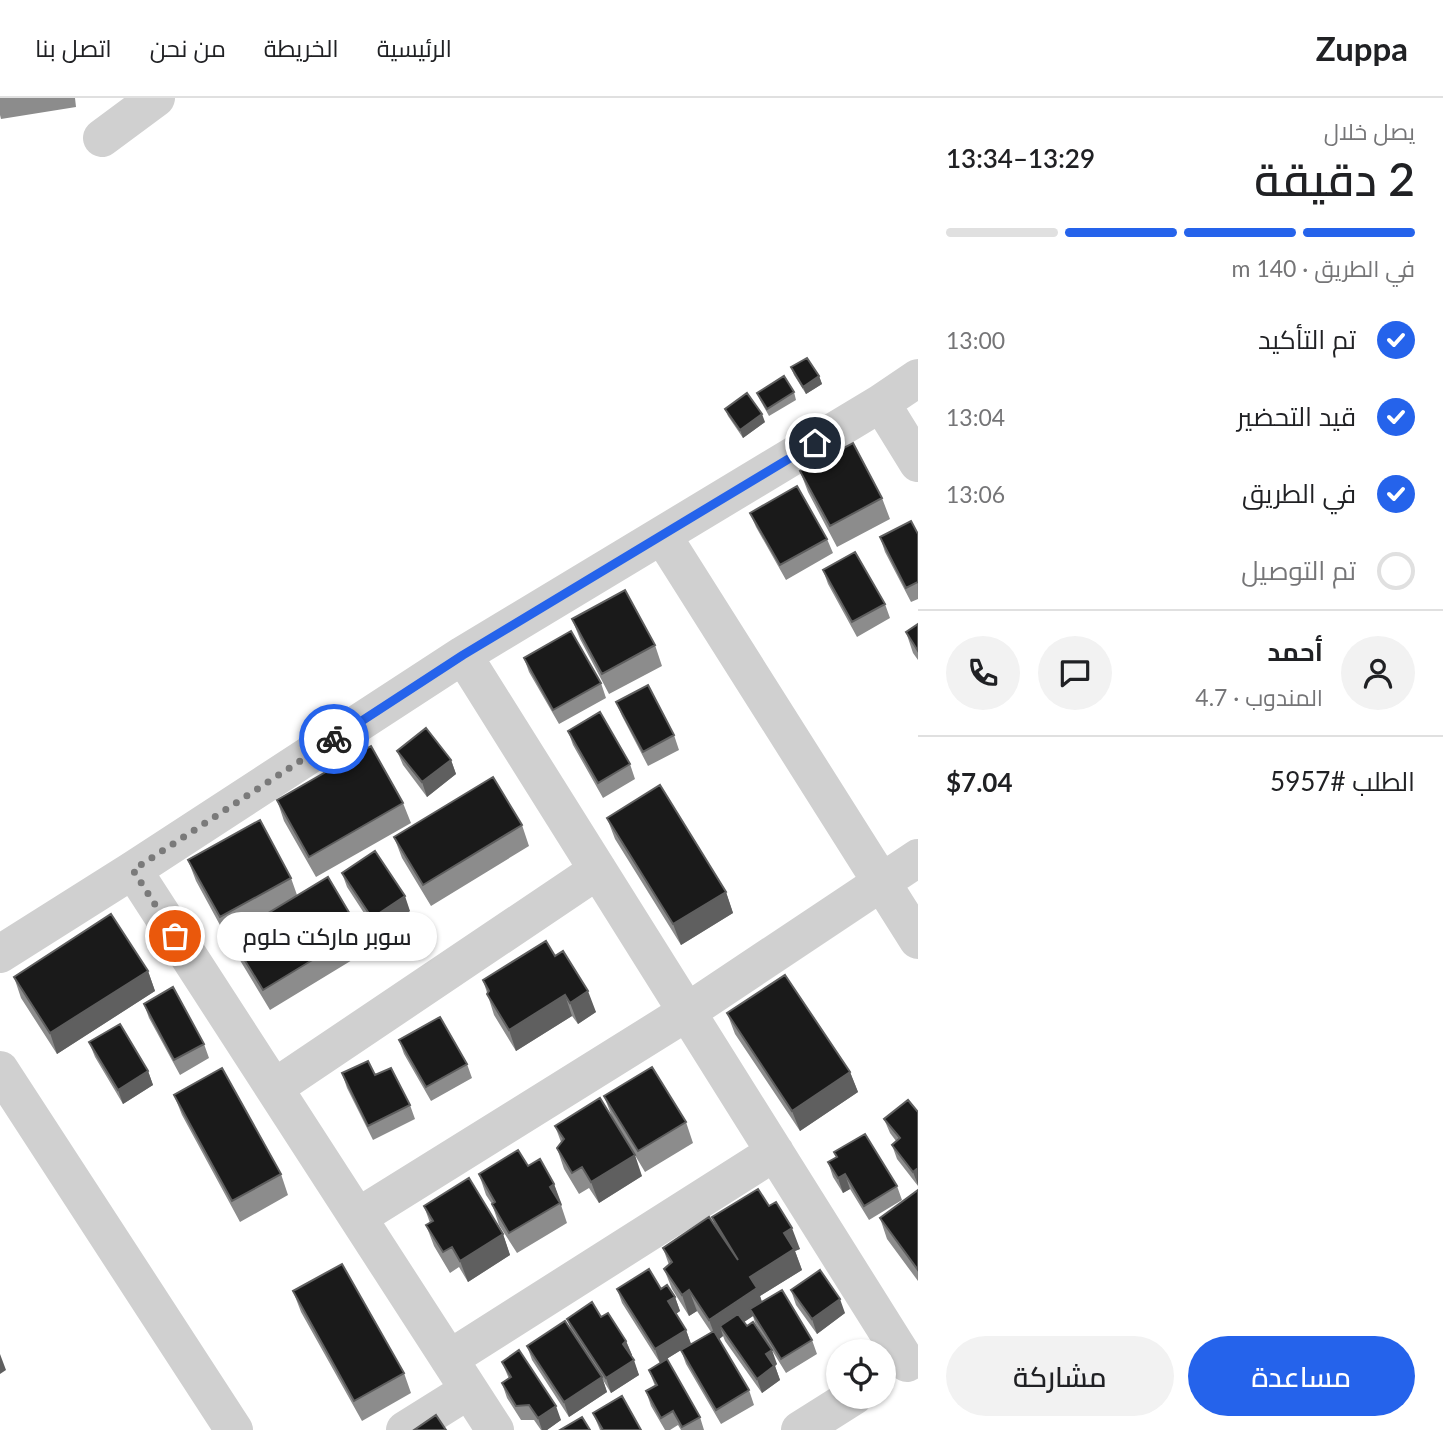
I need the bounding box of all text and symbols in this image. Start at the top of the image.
text: Zuppa [1316,28,1408,68]
text: اتصل بنا [35,33,112,62]
text: من نحن [150,33,226,62]
text: الخريطة [264,33,339,62]
text: الرئيسية [377,33,452,62]
text: يصل خلال [1324,117,1415,145]
text: 13:29–13:34 [946,142,1095,174]
text: 2 دقيقة [1254,151,1415,206]
text: في الطريق · 140 m [1232,254,1415,282]
icon: check [1377,321,1415,359]
text: تم التأكيد [1258,323,1356,355]
text: 13:00 [946,326,1005,354]
icon: check [1377,398,1415,436]
text: قيد التحضير [1237,400,1356,432]
text: 13:04 [946,403,1005,431]
pin [785,413,845,473]
icon: home [796,424,834,462]
icon: check [1377,475,1415,513]
text: في الطريق [1242,477,1356,509]
text: 13:06 [946,480,1005,508]
text: تم التوصيل [1241,554,1356,586]
text: أحمد [1267,635,1323,667]
button: phone [946,636,1020,710]
button: chat [1038,636,1112,710]
button: person [1341,636,1415,710]
text: المندوب · 4.7 [1195,683,1323,711]
courier [299,704,369,774]
icon: bike [315,720,353,758]
text: الطلب #5957 [1270,765,1415,797]
text: $7.04 [946,766,1013,798]
pin [145,906,205,966]
callout: سوبر ماركت حلوم [217,912,438,960]
icon: bag [156,917,194,955]
text: سوبر ماركت حلوم [243,922,411,950]
button: مشاركة [946,1336,1174,1416]
button: مساعدة [1188,1336,1415,1416]
map controls [826,1339,896,1409]
button: locate [826,1339,896,1409]

